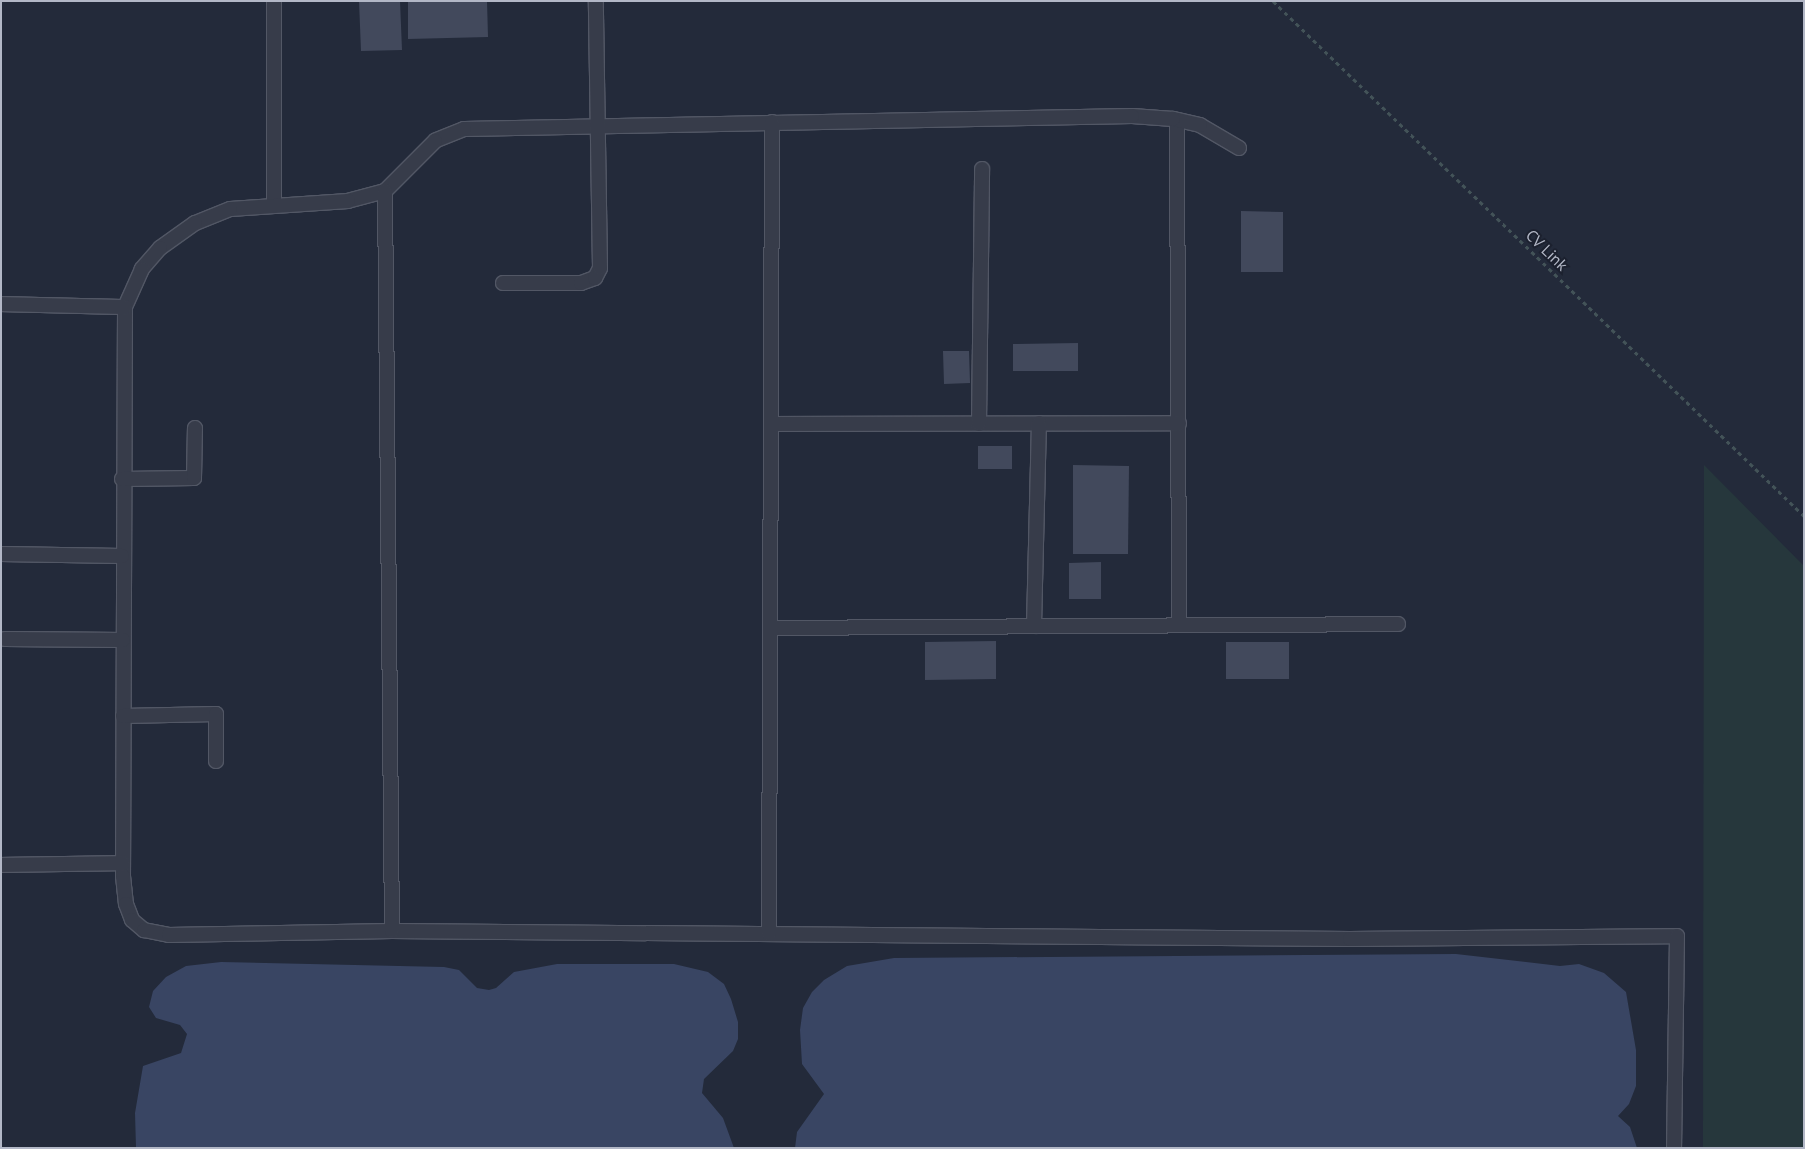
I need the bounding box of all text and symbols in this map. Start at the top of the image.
street label: CV Link [1522,225,1572,275]

